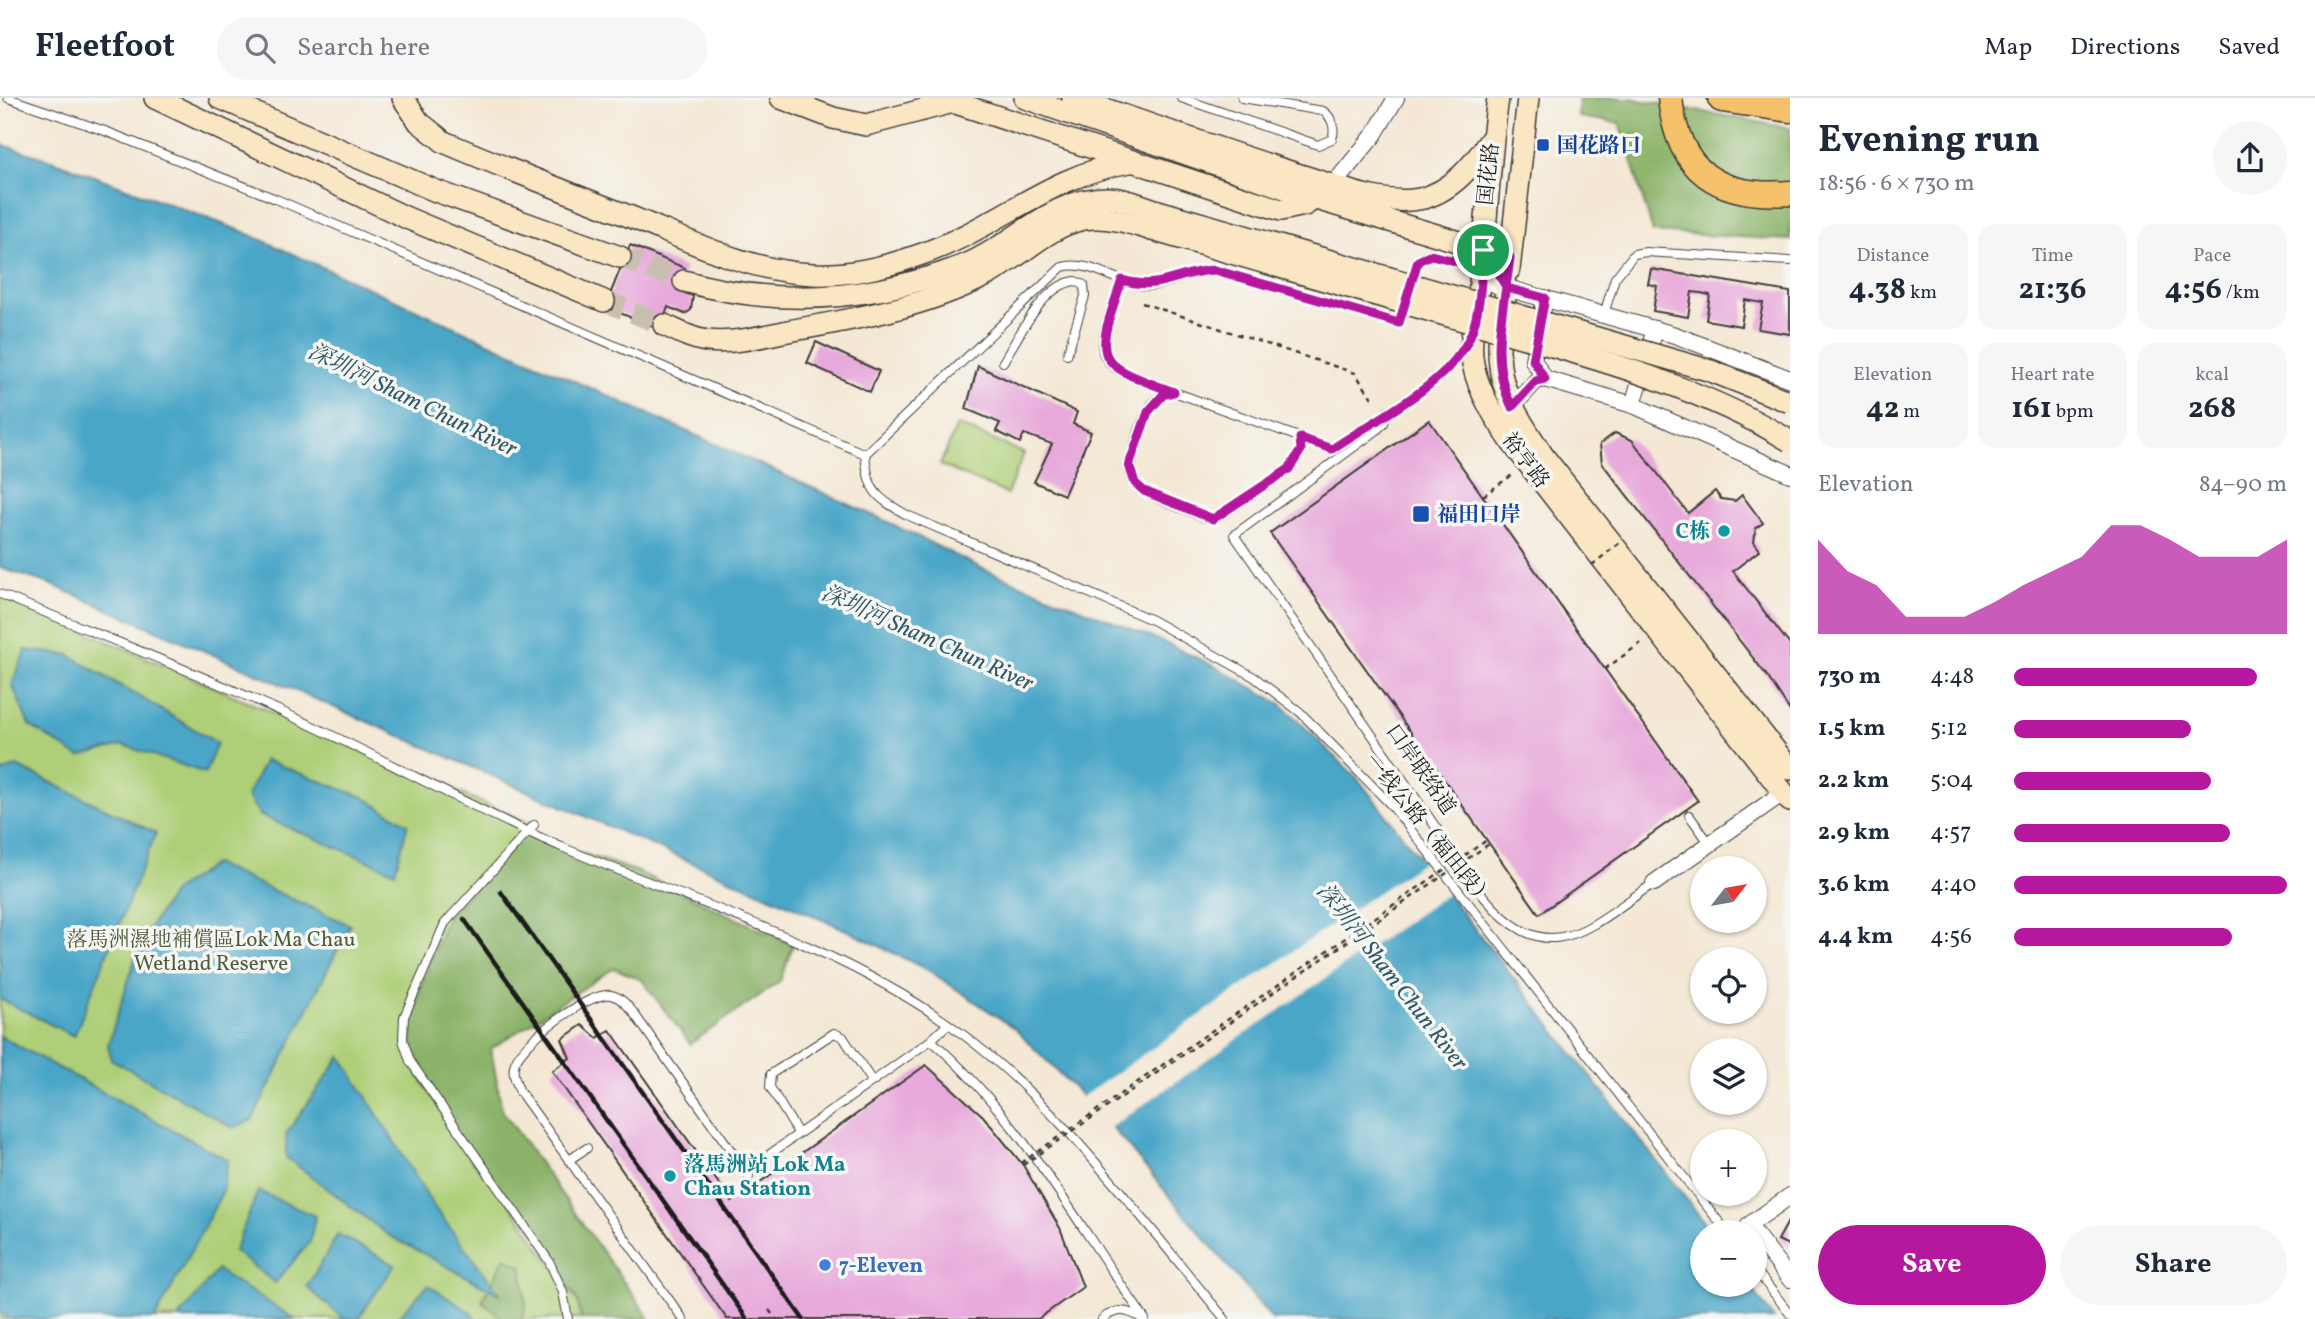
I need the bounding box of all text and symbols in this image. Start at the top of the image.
search box [217,17,707,80]
text: Fleetfoot [35,25,175,71]
icon: search [241,29,279,67]
text: Search here [297,30,430,66]
text: Map [1984,31,2032,65]
text: Directions [2070,31,2180,65]
text: Saved [2218,31,2280,65]
text: Evening run [1818,115,2040,168]
button: share [2213,121,2287,195]
place label: 国花路口 [1557,132,1641,161]
marker: 国花路口 [1535,137,1551,153]
street label: 国花路 [1472,141,1507,207]
text: 18:56 · 6 × 730 m [1818,168,1975,200]
pin [1453,220,1513,280]
icon: arrive [1464,231,1502,269]
text: Distance [1856,243,1929,269]
text: Time [2032,243,2073,269]
text: Pace [2193,243,2231,269]
text: 4.38 [1848,269,1906,311]
text: 21:36 [2019,269,2086,311]
text: 4:56 [2164,269,2222,311]
text: km [1906,280,1937,306]
text: /km [2222,280,2260,306]
water label: 深圳河 Sham Chun River [302,336,523,466]
text: Elevation [1853,362,1932,388]
text: Heart rate [2011,362,2094,388]
text: kcal [2195,362,2229,388]
text: 42 [1866,388,1899,430]
text: 161 [2011,388,2052,430]
text: 268 [2188,388,2236,430]
text: m [1899,399,1920,425]
text: bpm [2052,399,2094,425]
street label: 裕亨路 [1494,427,1555,495]
text: Elevation [1818,469,1914,501]
text: 84–90 m [2199,469,2287,501]
place label: 福田口岸 [1437,501,1521,530]
marker: 福田口岸 [1411,504,1431,524]
place label: C栋 [1675,518,1710,547]
marker: C栋 [1716,523,1732,539]
water label: 深圳河 Sham Chun River [816,578,1039,700]
text: 730 m [1818,661,1881,693]
text: 4:48 [1930,661,1974,693]
text: 1.5 km [1818,713,1885,745]
text: 5:12 [1930,713,1968,745]
street label: 口岸联络道 [1378,719,1462,821]
street label: 一线公路（福田段） [1357,748,1499,914]
text: 2.2 km [1818,765,1889,797]
text: 5:04 [1930,765,1973,797]
text: 2.9 km [1818,817,1890,849]
text: 4:57 [1930,817,1971,849]
north arrow [1690,856,1768,933]
map controls [1690,856,1767,1297]
text: 3.6 km [1818,869,1890,901]
text: 4:40 [1930,869,1976,901]
water label: 深圳河 Sham Chun River [1308,877,1475,1078]
text: 4.4 km [1818,921,1893,953]
text: 4:56 [1930,921,1972,953]
park label: 落馬洲濕地補償區Lok Ma Chau Wetland Reserve [66,926,356,979]
button: locate [1690,947,1767,1024]
button: layers [1690,1038,1767,1115]
button: + [1690,1129,1767,1206]
place label: 落馬洲站 Lok Ma Chau Station [684,1151,845,1204]
marker: 落馬洲站 Lok Ma Chau Station [662,1168,678,1184]
button: − [1690,1220,1767,1297]
button: Save [1818,1225,2046,1305]
button: Share [2060,1225,2287,1305]
place label: 7-Eleven [839,1252,923,1281]
marker: 7-Eleven [817,1257,833,1273]

